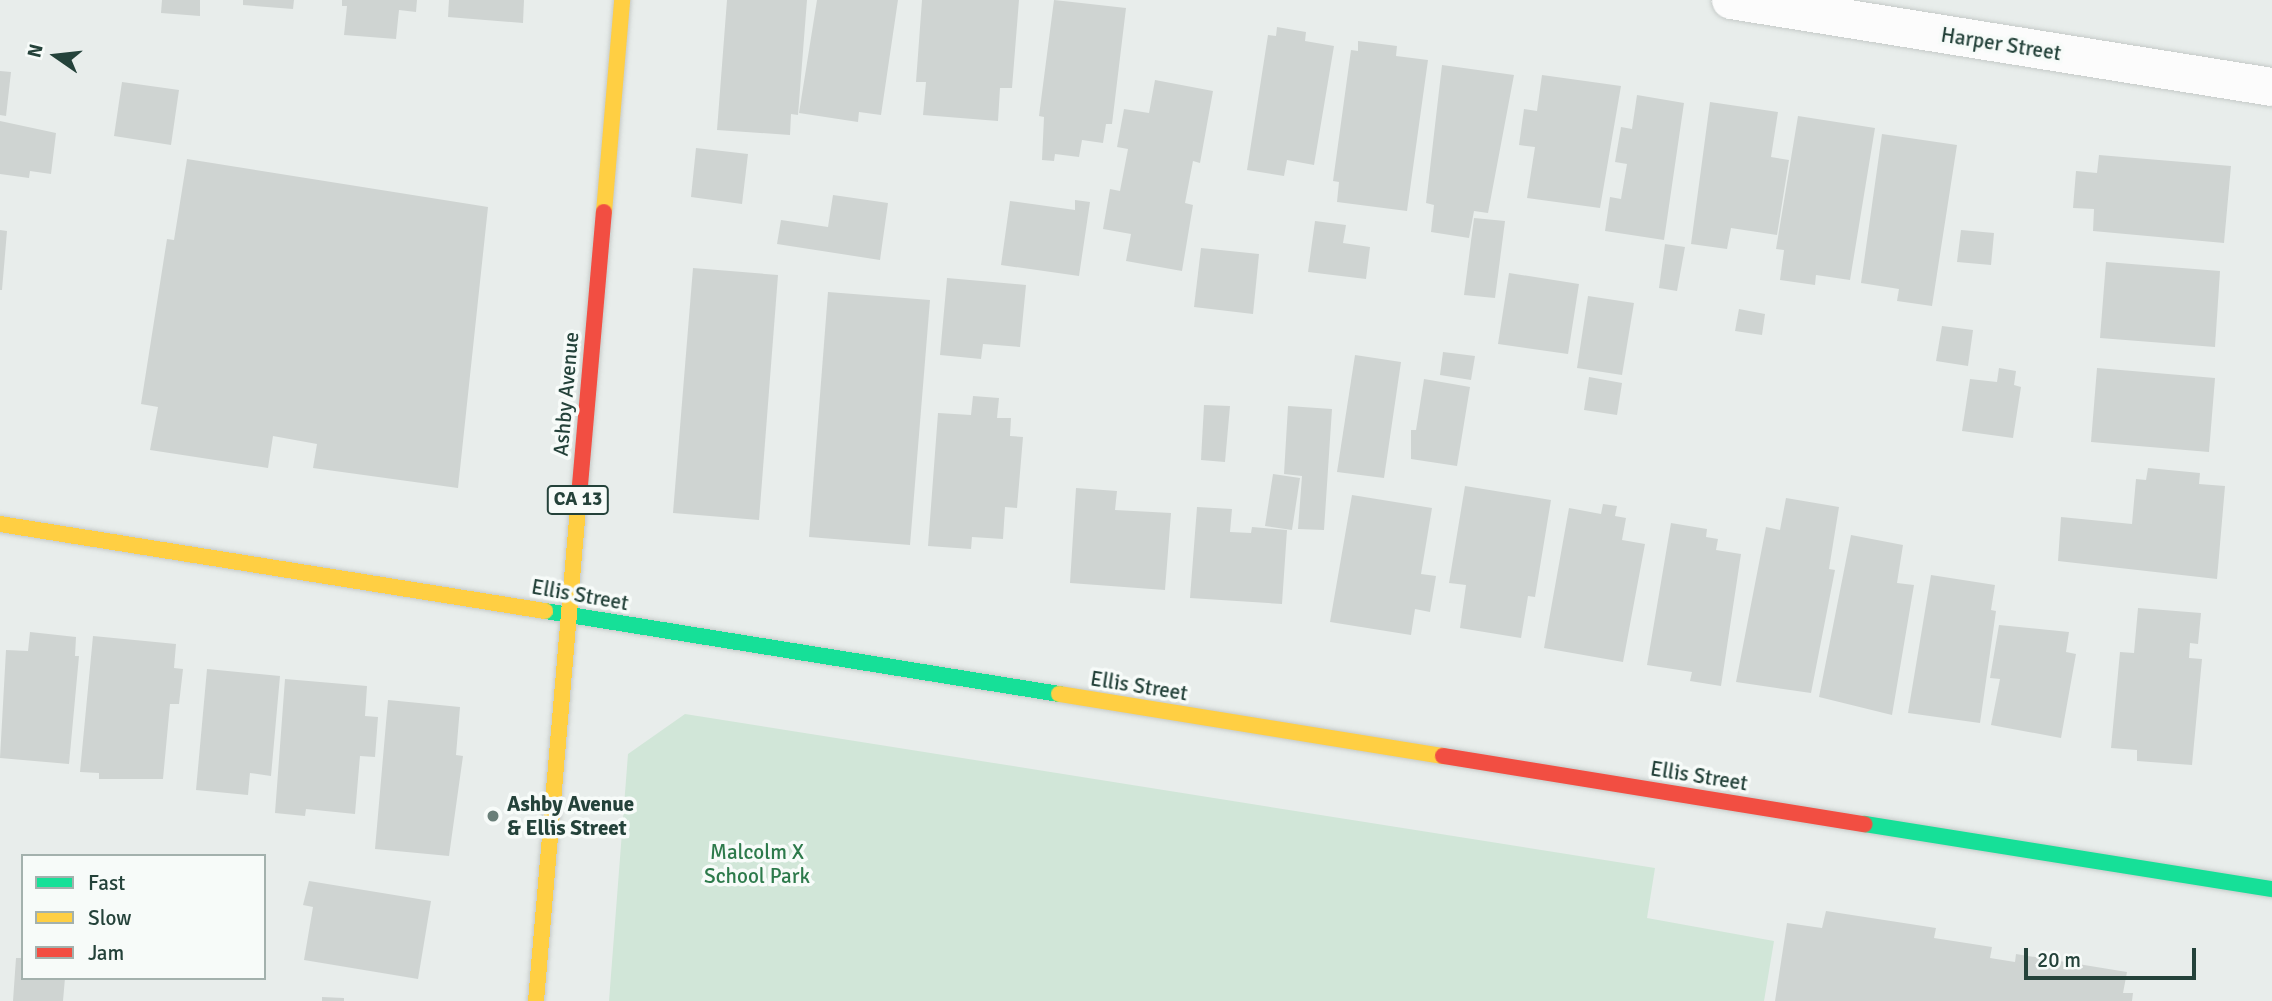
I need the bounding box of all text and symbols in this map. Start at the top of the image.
north arrow [21,21,91,91]
street label: Harper Street [1939,22,2063,66]
text: N [22,42,49,60]
street label: Ashby Avenue [548,331,584,457]
road number: CA 13 [546,485,610,516]
street label: Ellis Street [530,574,630,616]
street label: Ellis Street [1089,666,1189,706]
street label: Ellis Street [1649,756,1749,796]
place label: Ashby Avenue & Ellis Street [507,791,634,841]
marker: Ashby Avenue & Ellis Street [485,808,501,824]
park label: Malcolm X School Park [704,839,810,889]
legend [21,854,266,980]
text: Fast [88,870,125,896]
text: Slow [88,905,132,931]
scale bar [2027,934,2198,978]
text: Jam [88,940,124,966]
text: 20 m [2037,947,2081,973]

